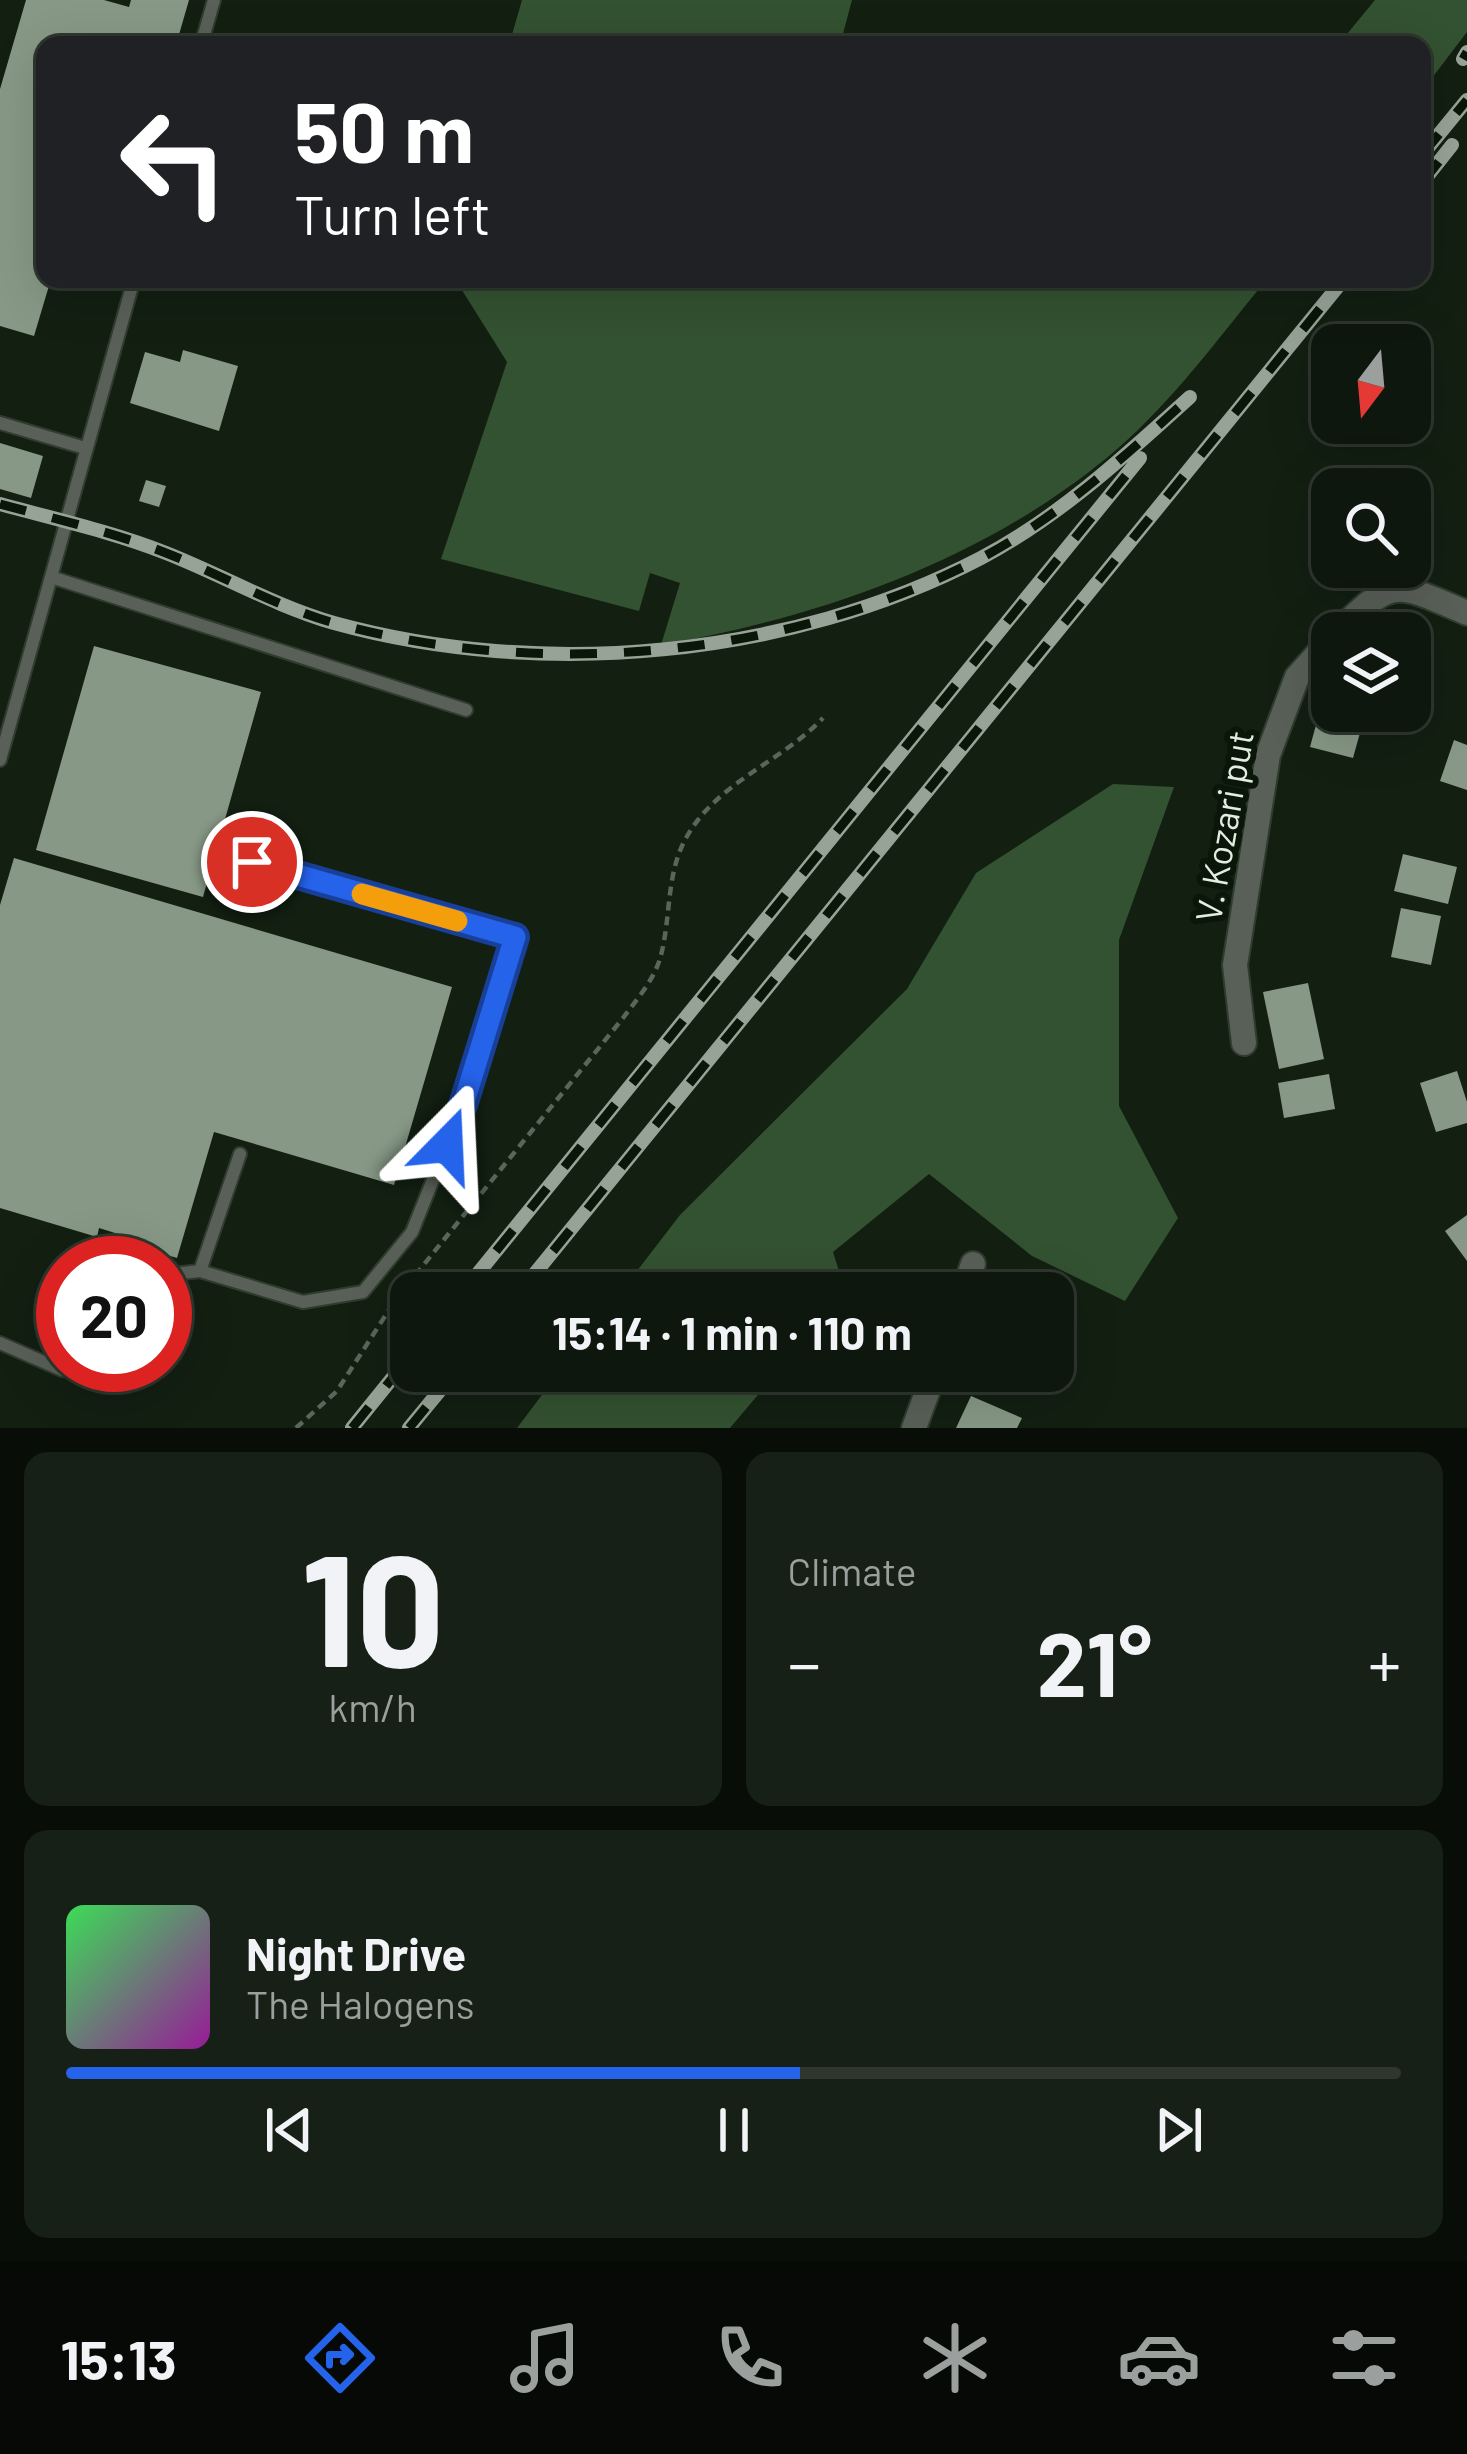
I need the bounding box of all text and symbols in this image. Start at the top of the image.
text: 50 m [294,79,474,180]
icon: left [96,84,252,240]
text: Turn left [294,181,491,246]
north arrow [1311,324,1431,444]
map controls [1311,324,1431,732]
button: search [1311,468,1431,588]
button: layers [1311,612,1431,732]
street label: V. Kozari put [1185,727,1261,925]
pin [201,811,303,913]
icon: arrive [219,829,285,895]
position arrow [384,1082,510,1208]
speed limit sign: 20 [36,1236,192,1392]
text: 15:14 · 1 min · 110 m [552,1305,912,1359]
text: 10 [301,1511,445,1698]
text: Climate [788,1547,917,1594]
text: 21° [1036,1607,1152,1715]
text: − [788,1622,821,1701]
text: + [1368,1622,1401,1701]
text: km/h [329,1683,417,1730]
text: Night Drive [246,1926,466,1980]
text: The Halogens [246,1980,475,2027]
icon: previous [256,2097,322,2163]
icon: pause [701,2097,767,2163]
icon: next [1146,2097,1212,2163]
icon: directions [298,2316,382,2400]
icon: music [503,2316,587,2400]
icon: phone [708,2316,792,2400]
icon: climate [913,2316,997,2400]
icon: car [1117,2316,1201,2400]
icon: filters [1322,2316,1406,2400]
text: 15:13 [60,2326,177,2391]

